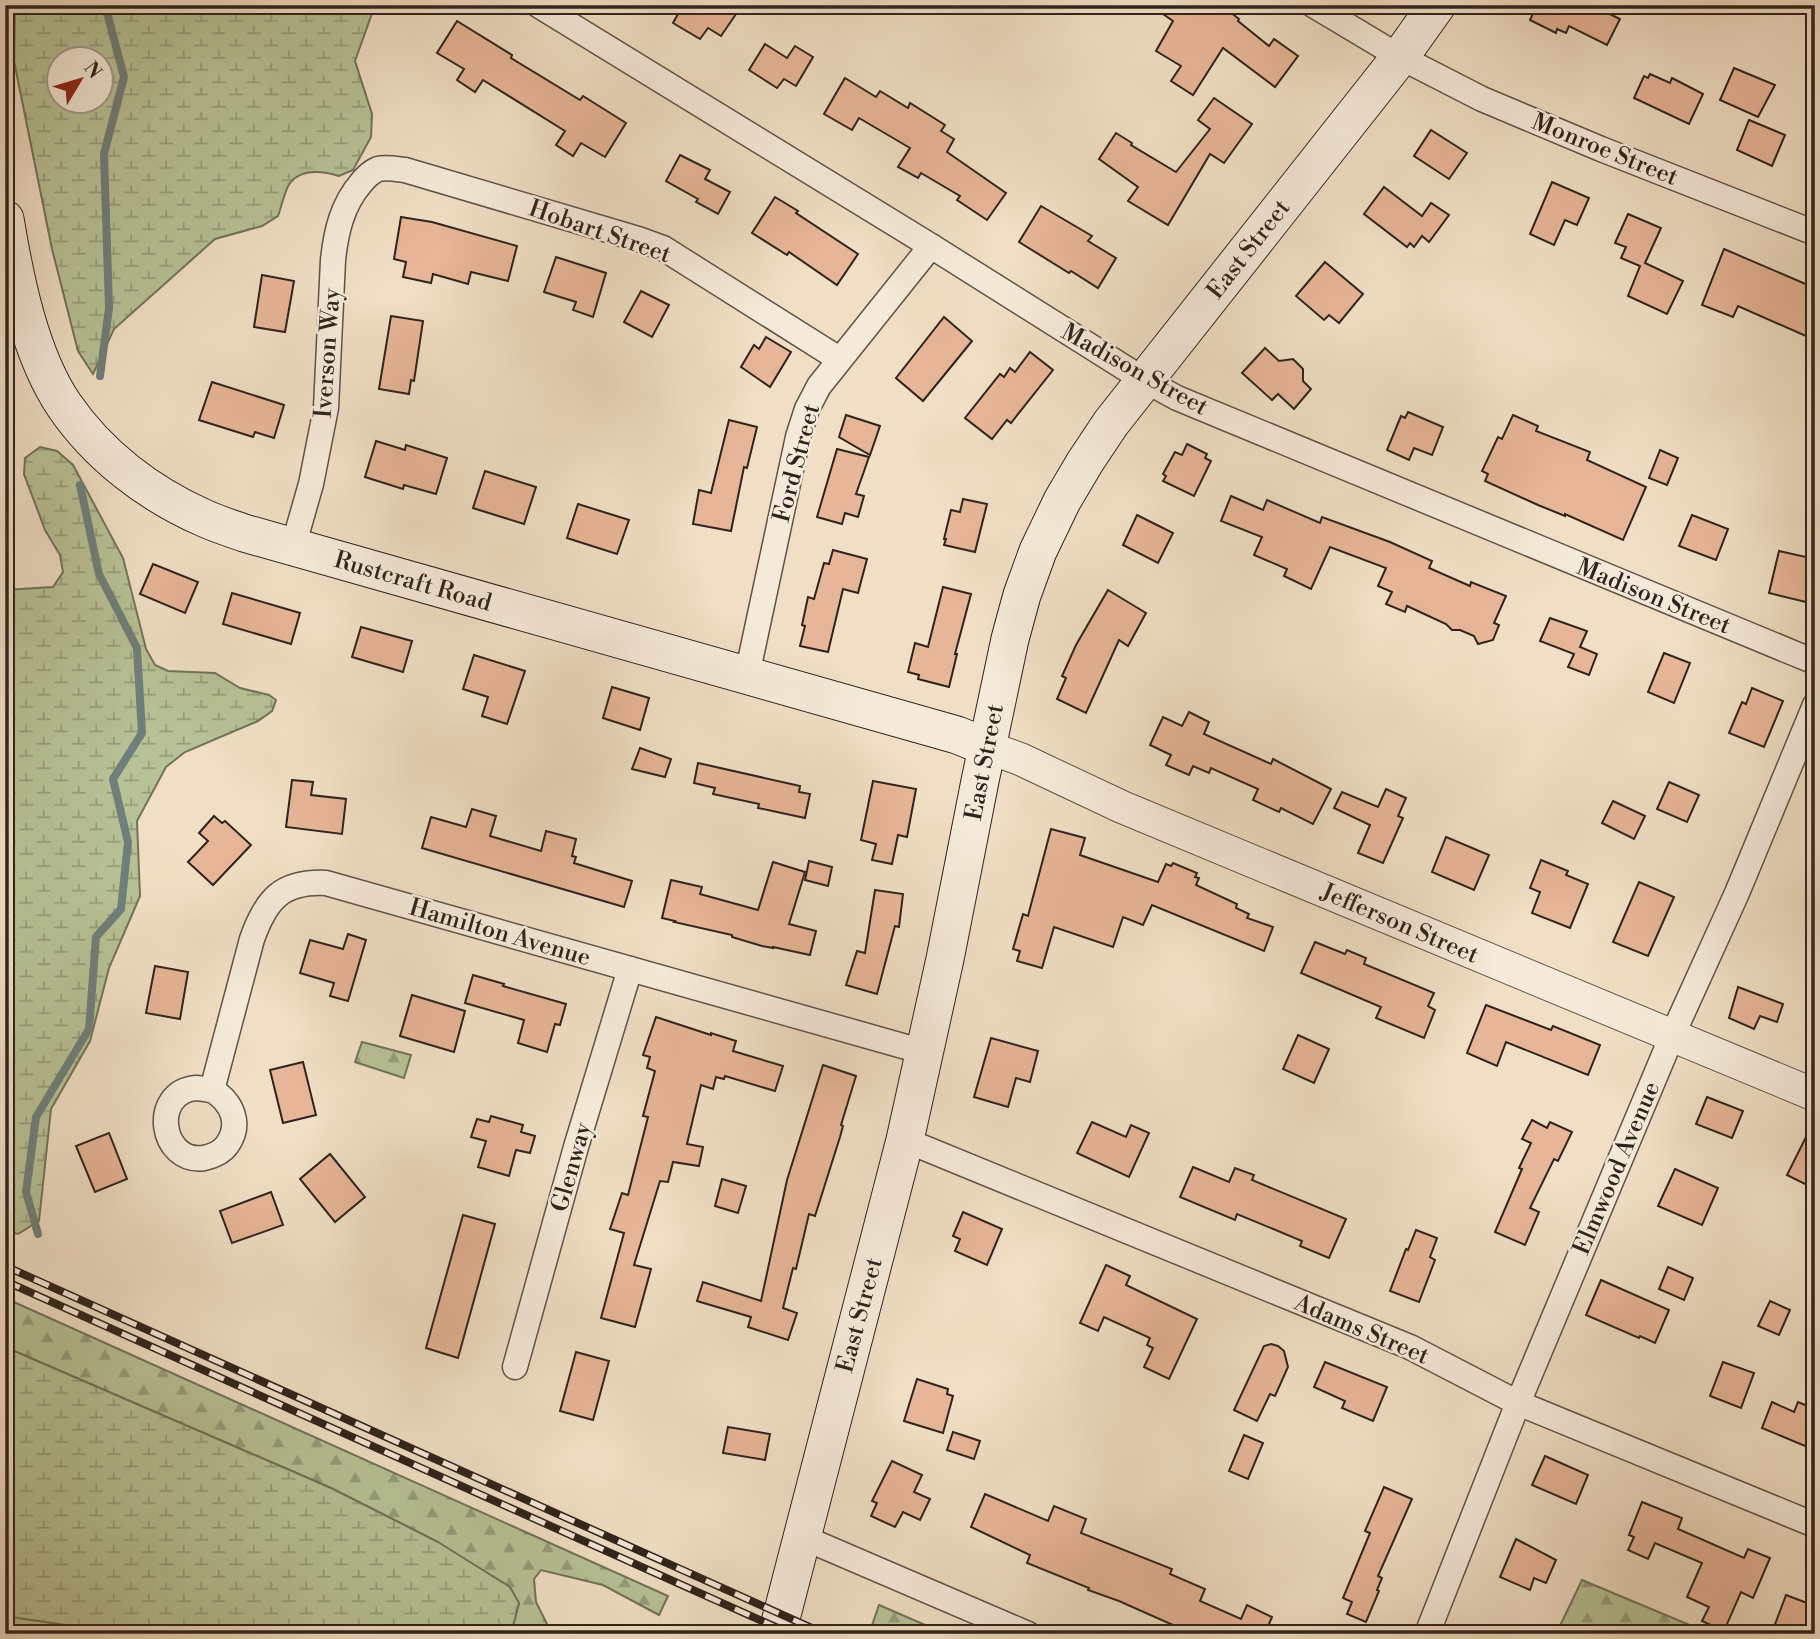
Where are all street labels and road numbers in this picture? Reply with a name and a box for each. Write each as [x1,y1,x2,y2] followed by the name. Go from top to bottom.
[1527,107,1682,193] street label: Monroe Street
[1201,193,1297,305] street label: East Street
[525,194,675,270] street label: Hobart Street
[308,287,348,419] street label: Iverson Way
[1056,317,1214,423] street label: Madison Street
[767,400,827,526] street label: Ford Street
[331,545,495,619] street label: Rustcraft Road
[1572,552,1735,642] street label: Madison Street
[959,701,1011,823] street label: East Street
[1315,877,1483,971] street label: Jefferson Street
[405,893,594,973] street label: Hamilton Avenue
[1567,1077,1667,1260] street label: Elmwood Avenue
[545,1119,599,1215] street label: Glenway
[830,1254,890,1376] street label: East Street
[1289,1288,1434,1372] street label: Adams Street

